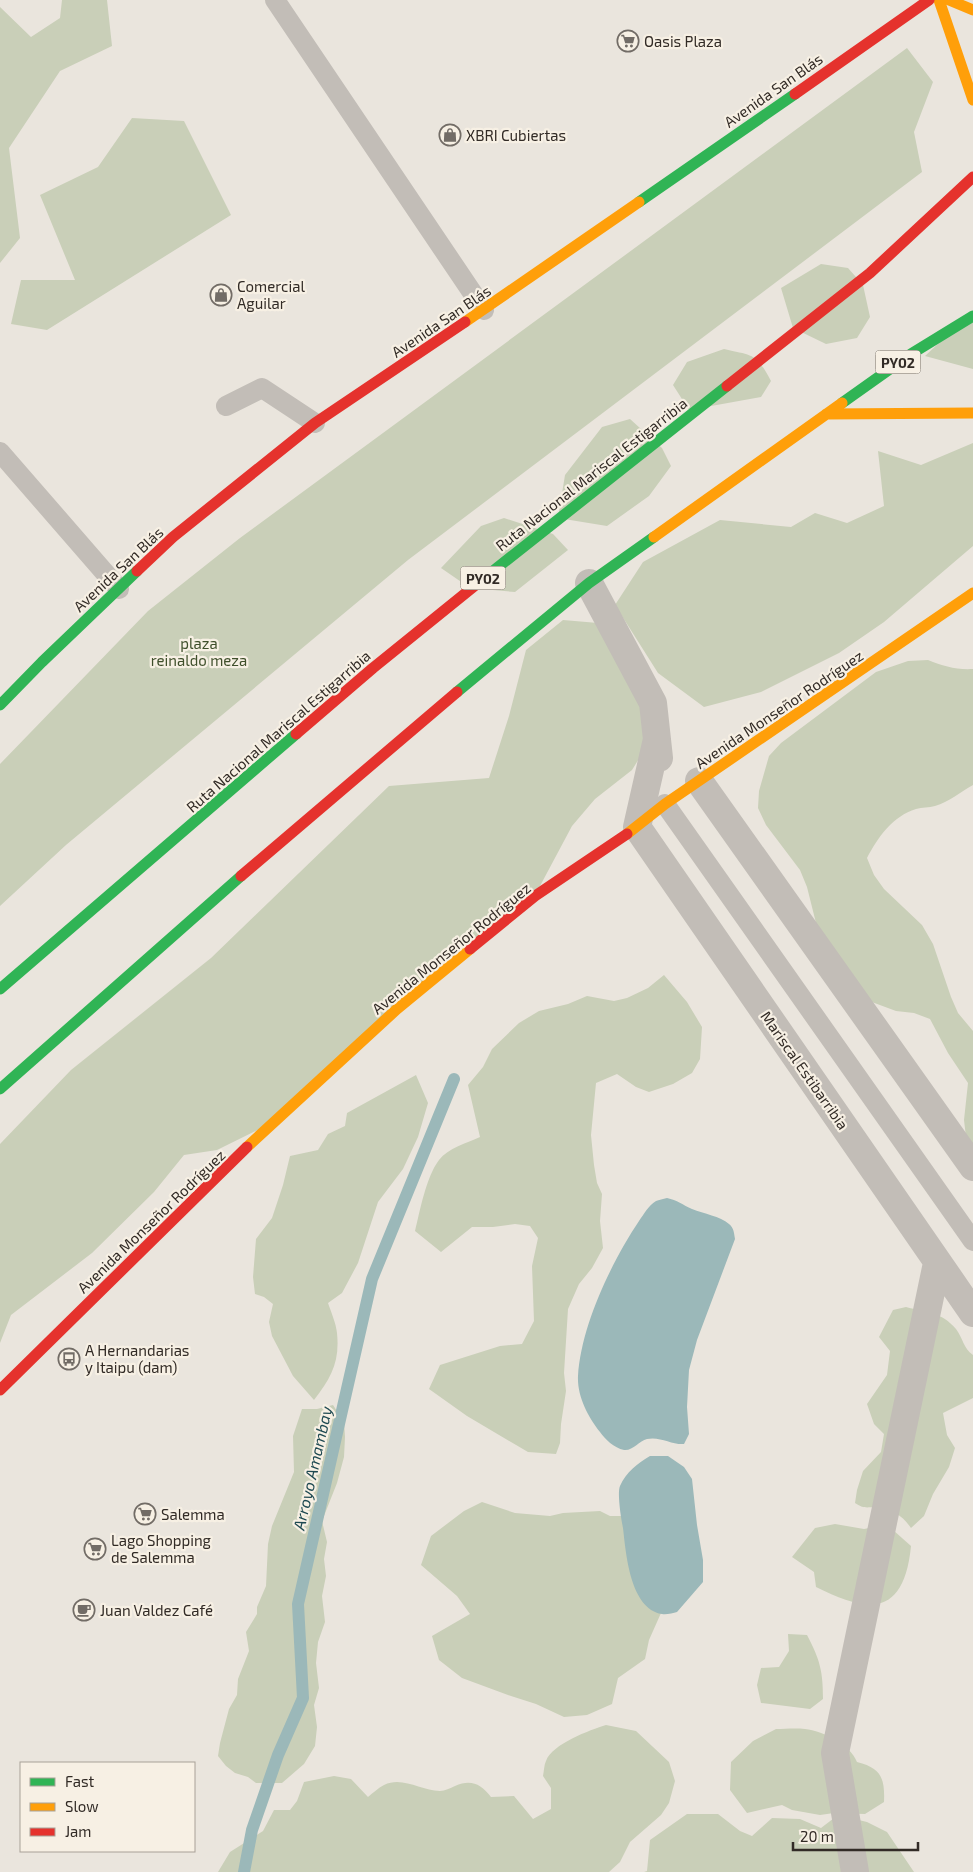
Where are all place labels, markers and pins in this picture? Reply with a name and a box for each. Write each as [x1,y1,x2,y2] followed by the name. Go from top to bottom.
[616,29,640,53] supermarket icon: Oasis Plaza
[644,32,722,50] place label: Oasis Plaza
[438,123,462,147] shop icon: XBRI Cubiertas
[466,126,566,144] place label: XBRI Cubiertas
[237,277,305,312] place label: Comercial Aguilar
[209,283,233,307] shop icon: Comercial Aguilar
[85,1341,190,1376] place label: A Hernandarias y Itaipu (dam)
[57,1347,81,1371] bus stop icon: A Hernandarias y Itaipu (dam)
[133,1502,157,1526] supermarket icon: Salemma
[161,1505,225,1523] place label: Salemma
[111,1531,212,1566] place label: Lago Shopping de Salemma
[83,1537,107,1561] supermarket icon: Lago Shopping de Salemma
[72,1598,96,1622] cafe icon: Juan Valdez Café
[100,1601,213,1619] place label: Juan Valdez Café

